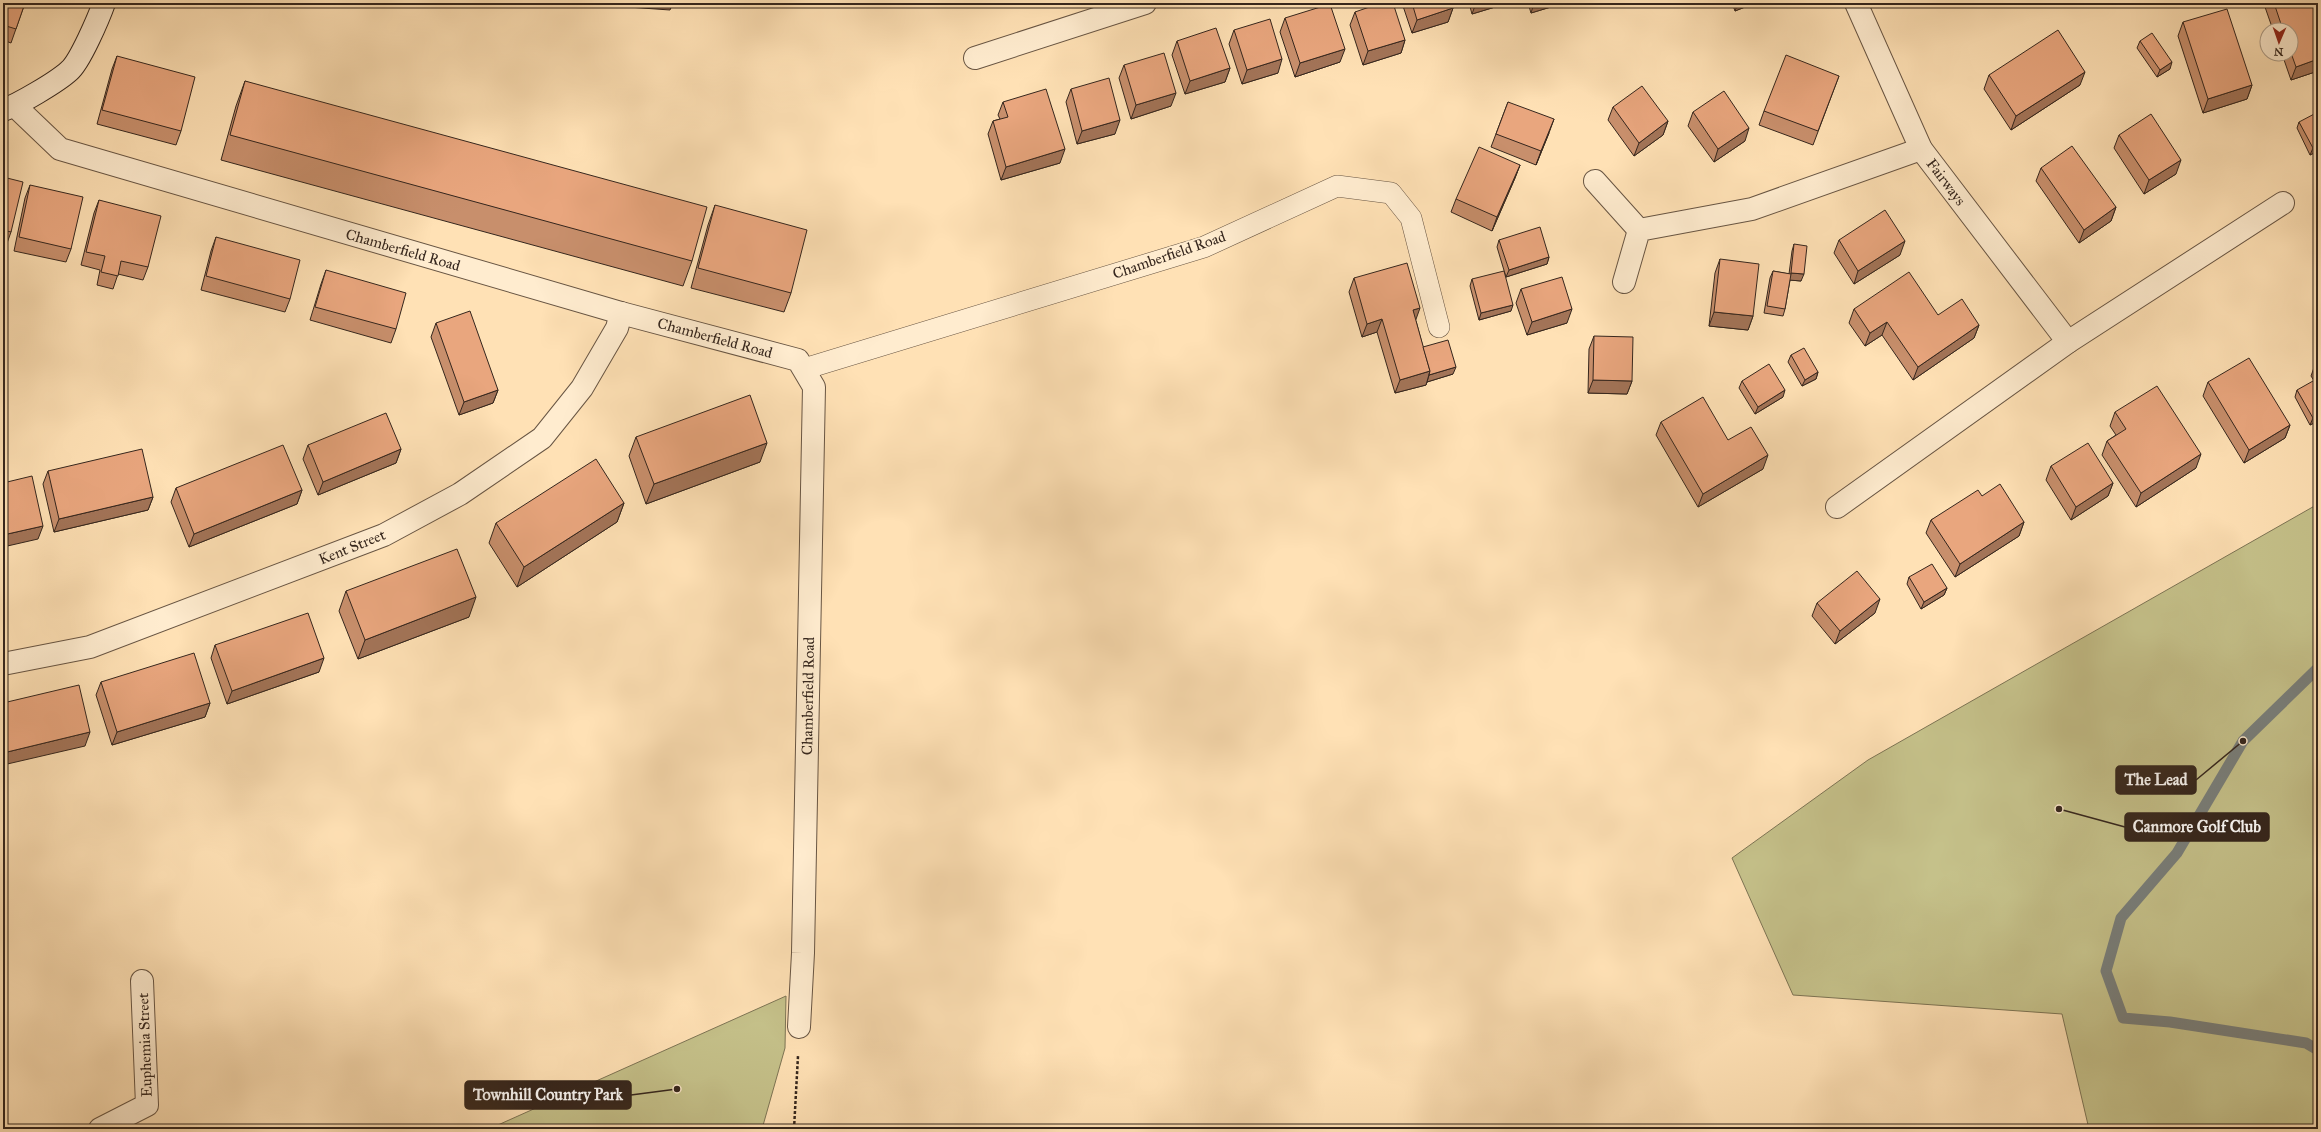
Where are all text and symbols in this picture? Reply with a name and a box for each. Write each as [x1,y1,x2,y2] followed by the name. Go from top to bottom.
[2259,22,2299,62] north arrow
[2273,45,2284,58] text: N
[1923,155,1969,209] street label: Fairways
[344,225,463,275] street label: Chamberfield Road
[1110,227,1228,283] street label: Chamberfield Road
[656,314,775,362] street label: Chamberfield Road
[316,525,389,569] street label: Kent Street
[798,636,818,755] street label: Chamberfield Road
[2116,766,2196,794] callout: The Lead
[2123,770,2189,789] text: The Lead
[2125,813,2269,841] callout: Canmore Golf Club
[2133,817,2261,836] text: Canmore Golf Club
[134,992,156,1097] street label: Euphemia Street
[465,1081,631,1109] callout: Townhill Country Park
[472,1085,624,1105] text: Townhill Country Park

